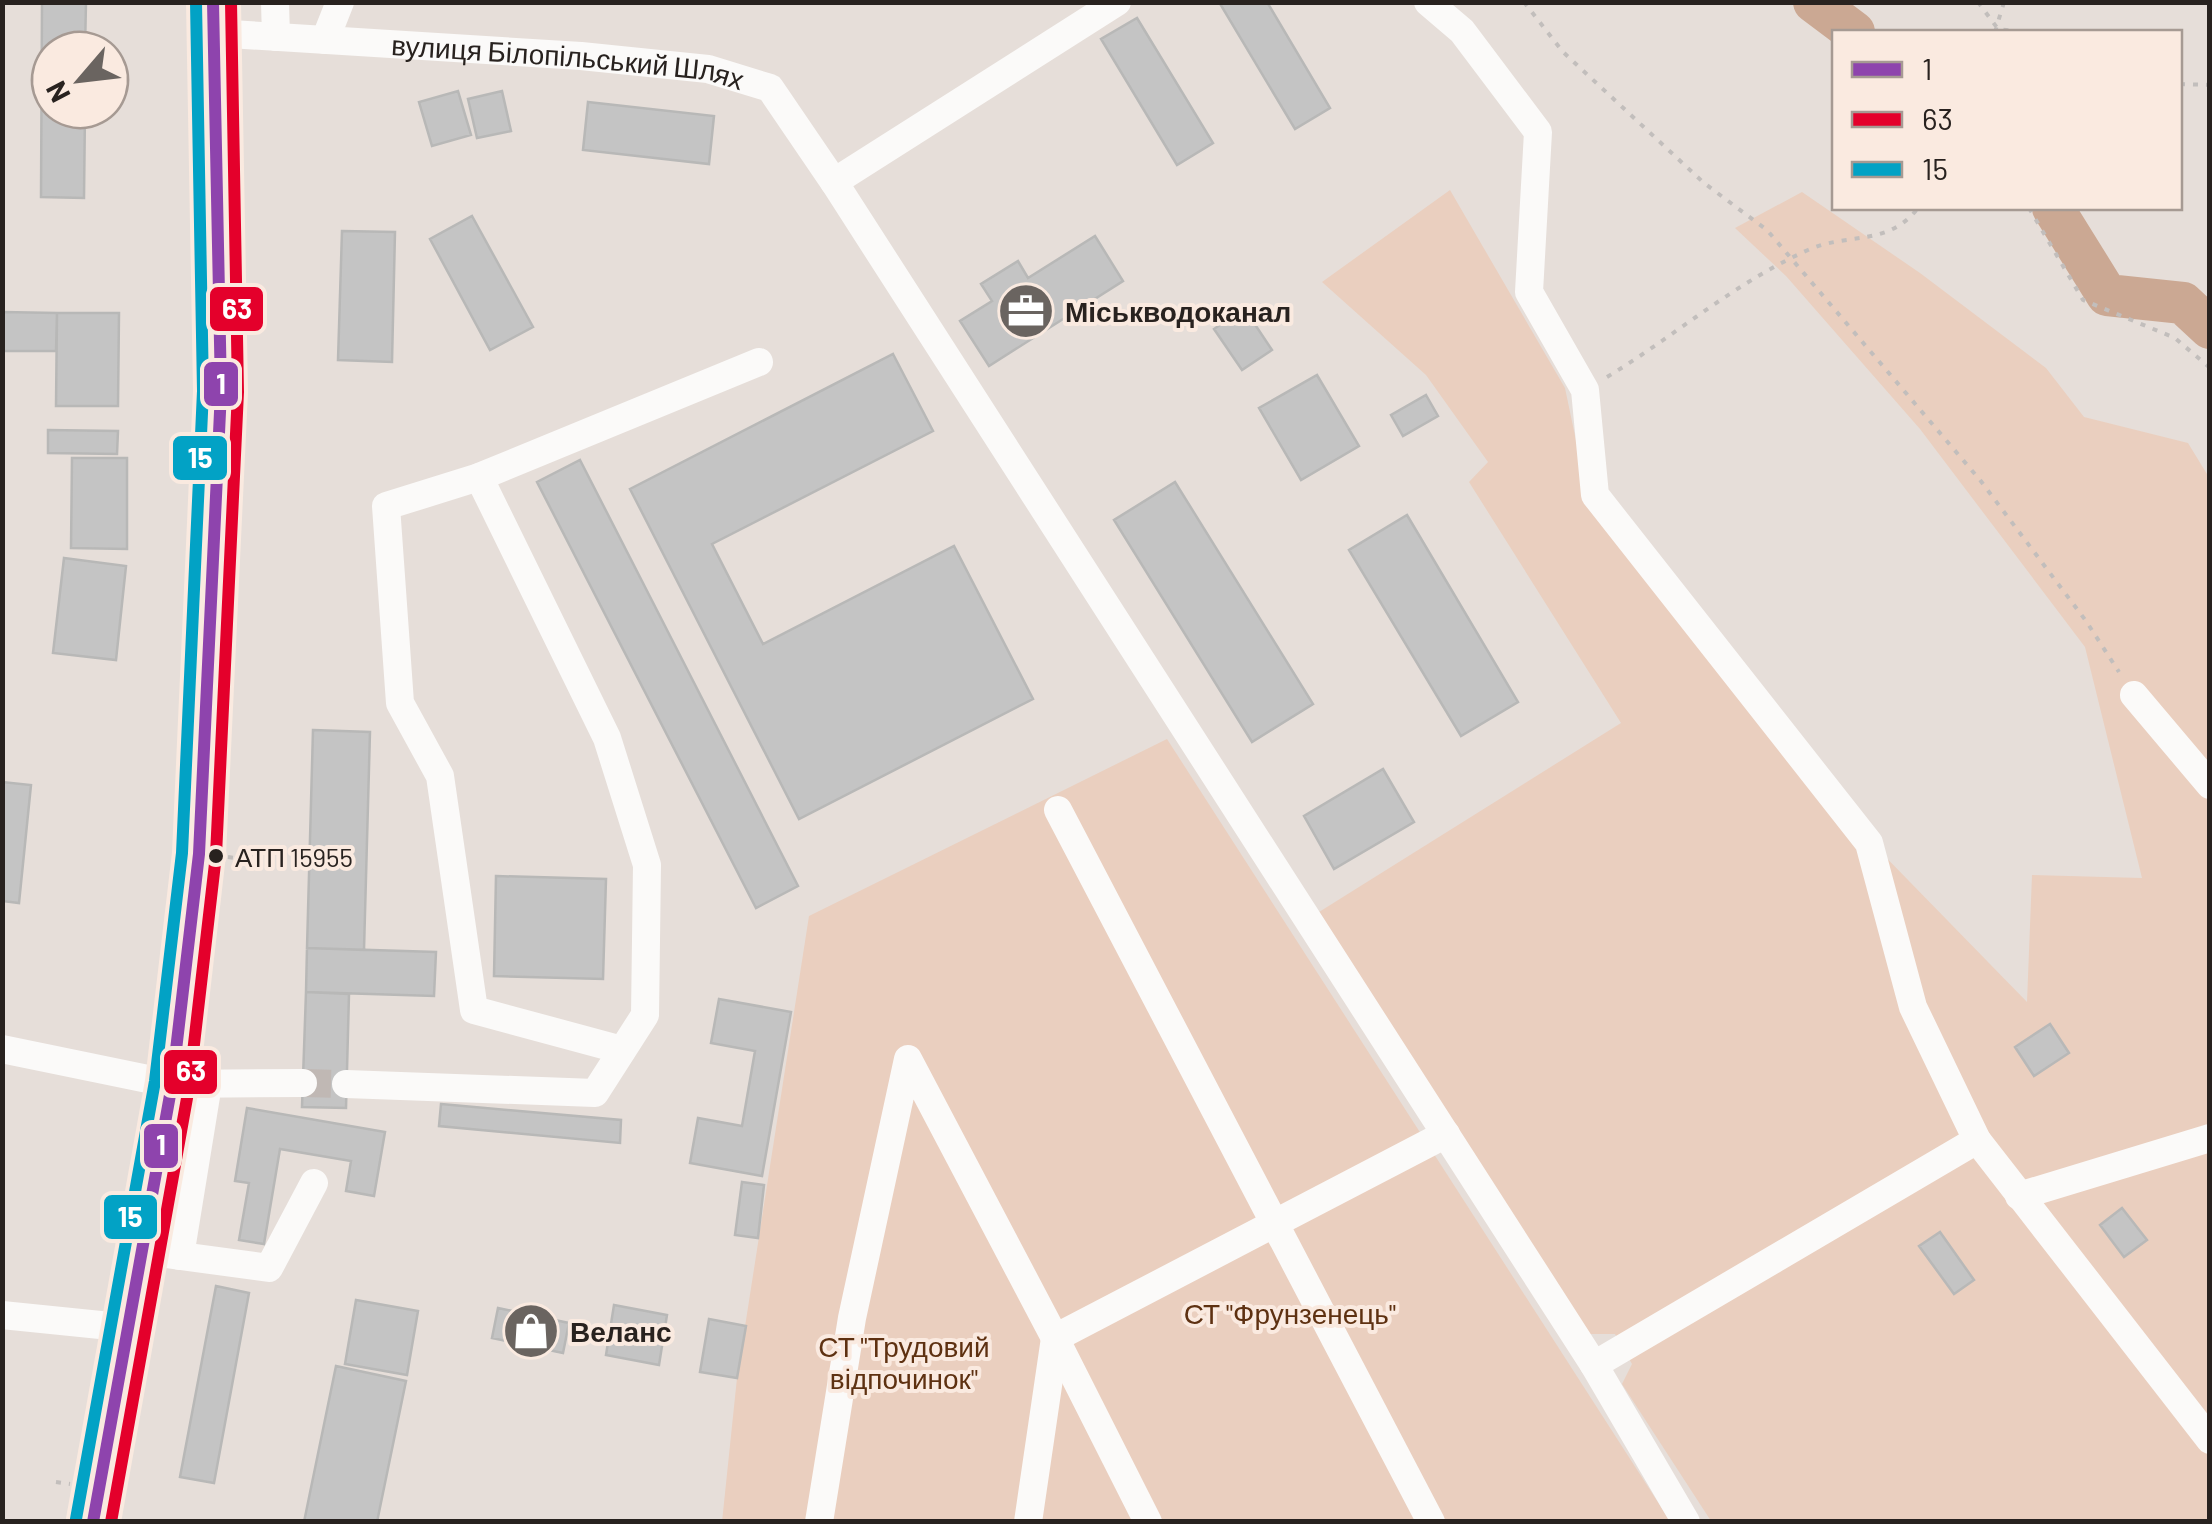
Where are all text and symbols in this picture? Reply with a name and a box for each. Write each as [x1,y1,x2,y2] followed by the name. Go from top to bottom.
[390,27,748,96] street label: вулиця Білопільський Шлях
[30,30,130,130] north arrow
[1832,30,2182,210] legend
[1922,50,1933,86] text: 1
[38,76,76,108] text: N
[1922,100,1953,136] text: 63
[1922,150,1948,186] text: 15
[996,281,1056,341] office icon: Міськводоканал
[208,285,265,333] line badge: 63
[222,291,252,325] text: 63
[1065,294,1291,328] place label: Міськводоканал
[202,360,240,408] line badge: 1
[216,366,226,400] text: 1
[171,434,229,482] line badge: 15
[187,440,213,474] text: 15
[235,841,353,872] place label: АТП 15955
[206,846,226,866] marker: АТП 15955
[162,1048,219,1096] line badge: 63
[176,1053,206,1087] text: 63
[142,1122,180,1170] line badge: 1
[156,1127,166,1161] text: 1
[102,1193,159,1241] line badge: 15
[117,1199,143,1233] text: 15
[1184,1296,1396,1330] park label: СТ "Фрунзенець"
[501,1301,561,1361] shop icon: Веланс
[570,1314,672,1348] place label: Веланс
[818,1329,990,1395] park label: СТ "Трудовий відпочинок"

